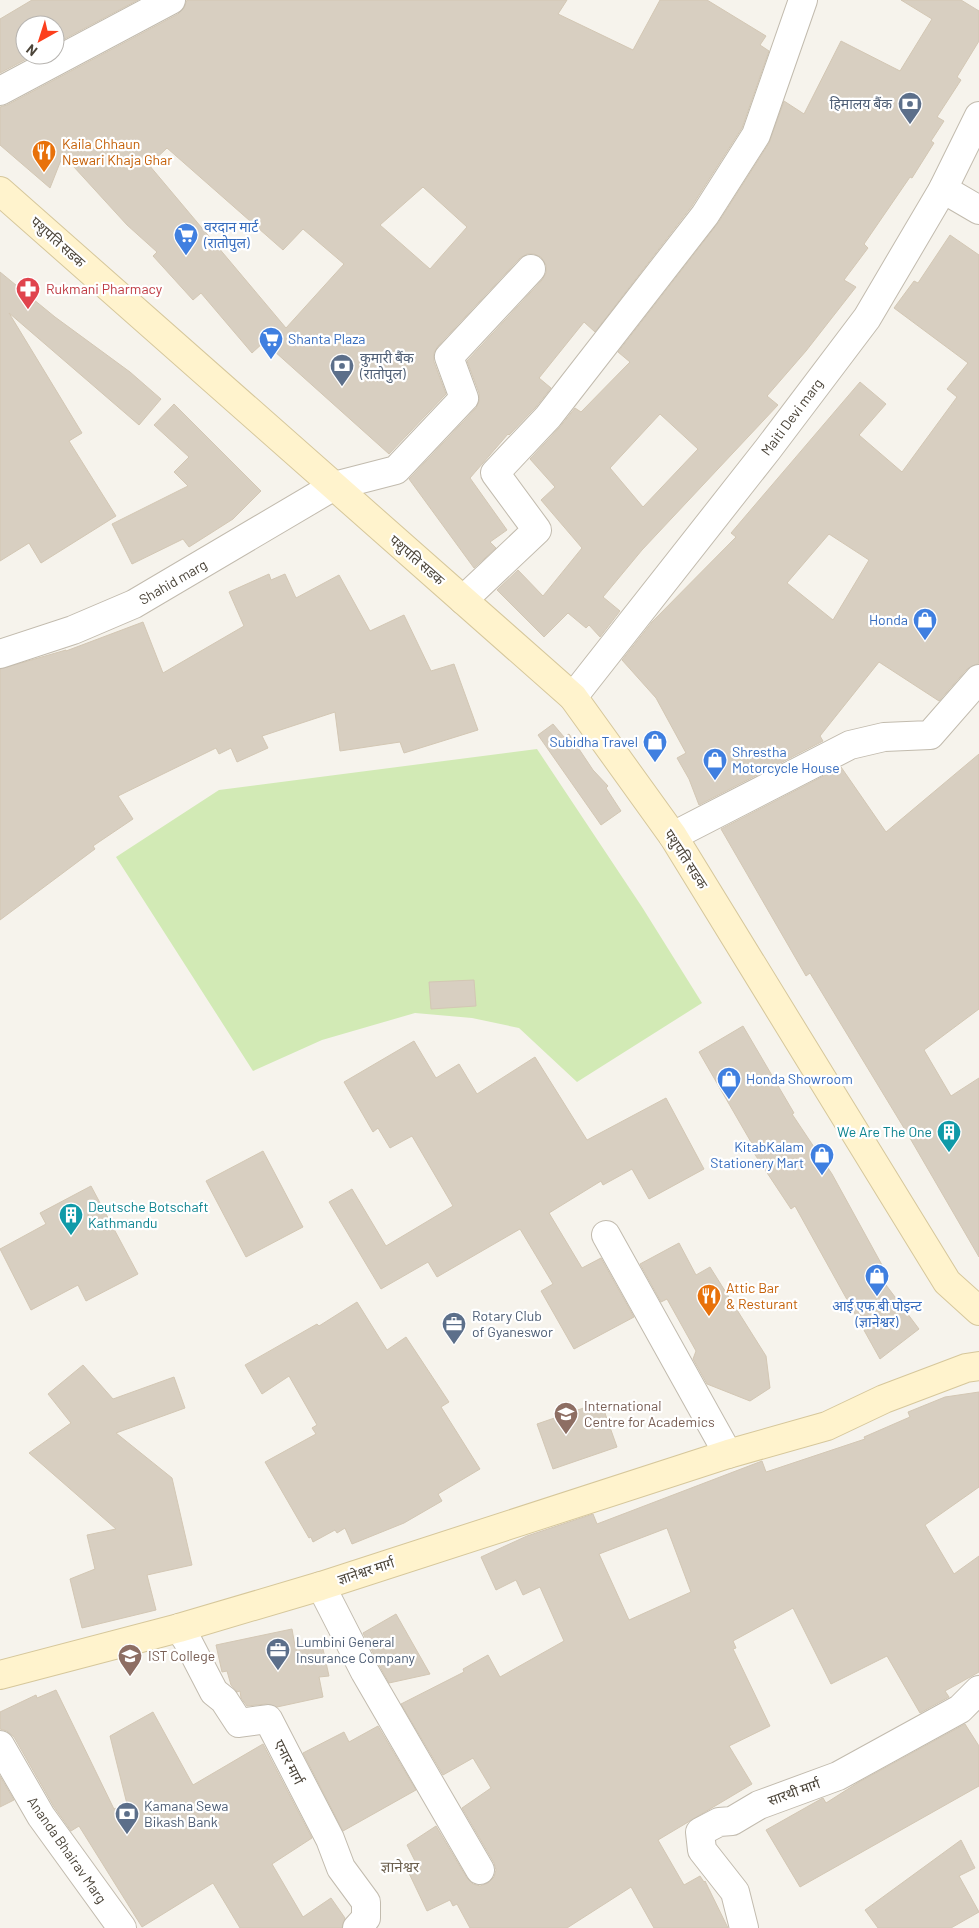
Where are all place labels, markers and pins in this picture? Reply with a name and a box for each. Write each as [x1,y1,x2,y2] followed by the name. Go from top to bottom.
[897,91,923,125] bank icon: हिमालय बैंक
[830,95,892,112] place label: हिमालय बैंक
[62,135,172,168] place label: Kaila Chhaun Newari Khaja Ghar
[31,139,57,173] restaurant icon: Kaila Chhaun Newari Khaja Ghar
[203,218,259,253] place label: वरदान मार्ट (रातोपुल)
[173,222,199,256] supermarket icon: वरदान मार्ट (रातोपुल)
[15,276,41,310] pharmacy icon: Rukmani Pharmacy
[46,280,163,297] place label: Rukmani Pharmacy
[258,326,284,360] supermarket icon: Shanta Plaza
[288,330,366,347] place label: Shanta Plaza
[359,349,414,384] place label: कुमारी बैंक (रातोपुल)
[329,353,355,387] bank icon: कुमारी बैंक (रातोपुल)
[912,607,938,641] shop icon: Honda
[869,611,908,628] place label: Honda
[642,729,668,763] shop icon: Subidha Travel
[550,733,638,750] place label: Subidha Travel
[732,743,840,776] place label: Shrestha Motorcycle House
[702,747,728,781] shop icon: Shrestha Motorcycle House
[716,1066,742,1100] shop icon: Honda Showroom
[746,1070,853,1087] place label: Honda Showroom
[936,1119,962,1153] building icon: We Are The One
[837,1123,932,1140] place label: We Are The One
[710,1138,804,1171] place label: KitabKalam Stationery Mart
[809,1142,835,1176] shop icon: KitabKalam Stationery Mart
[88,1198,209,1231] place label: Deutsche Botschaft Kathmandu
[58,1202,84,1236] building icon: Deutsche Botschaft Kathmandu
[864,1263,890,1297] shop icon: आई एफ बी पोइन्ट (ज्ञानेश्वर)
[726,1279,798,1312] place label: Attic Bar & Resturant
[696,1283,722,1317] restaurant icon: Attic Bar & Resturant
[832,1297,923,1330] place label: आई एफ बी पोइन्ट (ज्ञानेश्वर)
[472,1307,553,1340] place label: Rotary Club of Gyaneswor
[441,1311,467,1345] office icon: Rotary Club of Gyaneswor
[584,1397,715,1430] place label: International Centre for Academics
[553,1401,579,1435] school or university icon: International Centre for Academics
[296,1633,416,1666] place label: Lumbini General Insurance Company
[265,1637,291,1671] office icon: Lumbini General Insurance Company
[117,1643,143,1677] school or university icon: IST College
[148,1647,215,1664] place label: IST College
[144,1797,229,1830] place label: Kamana Sewa Bikash Bank
[114,1801,140,1835] bank icon: Kamana Sewa Bikash Bank

